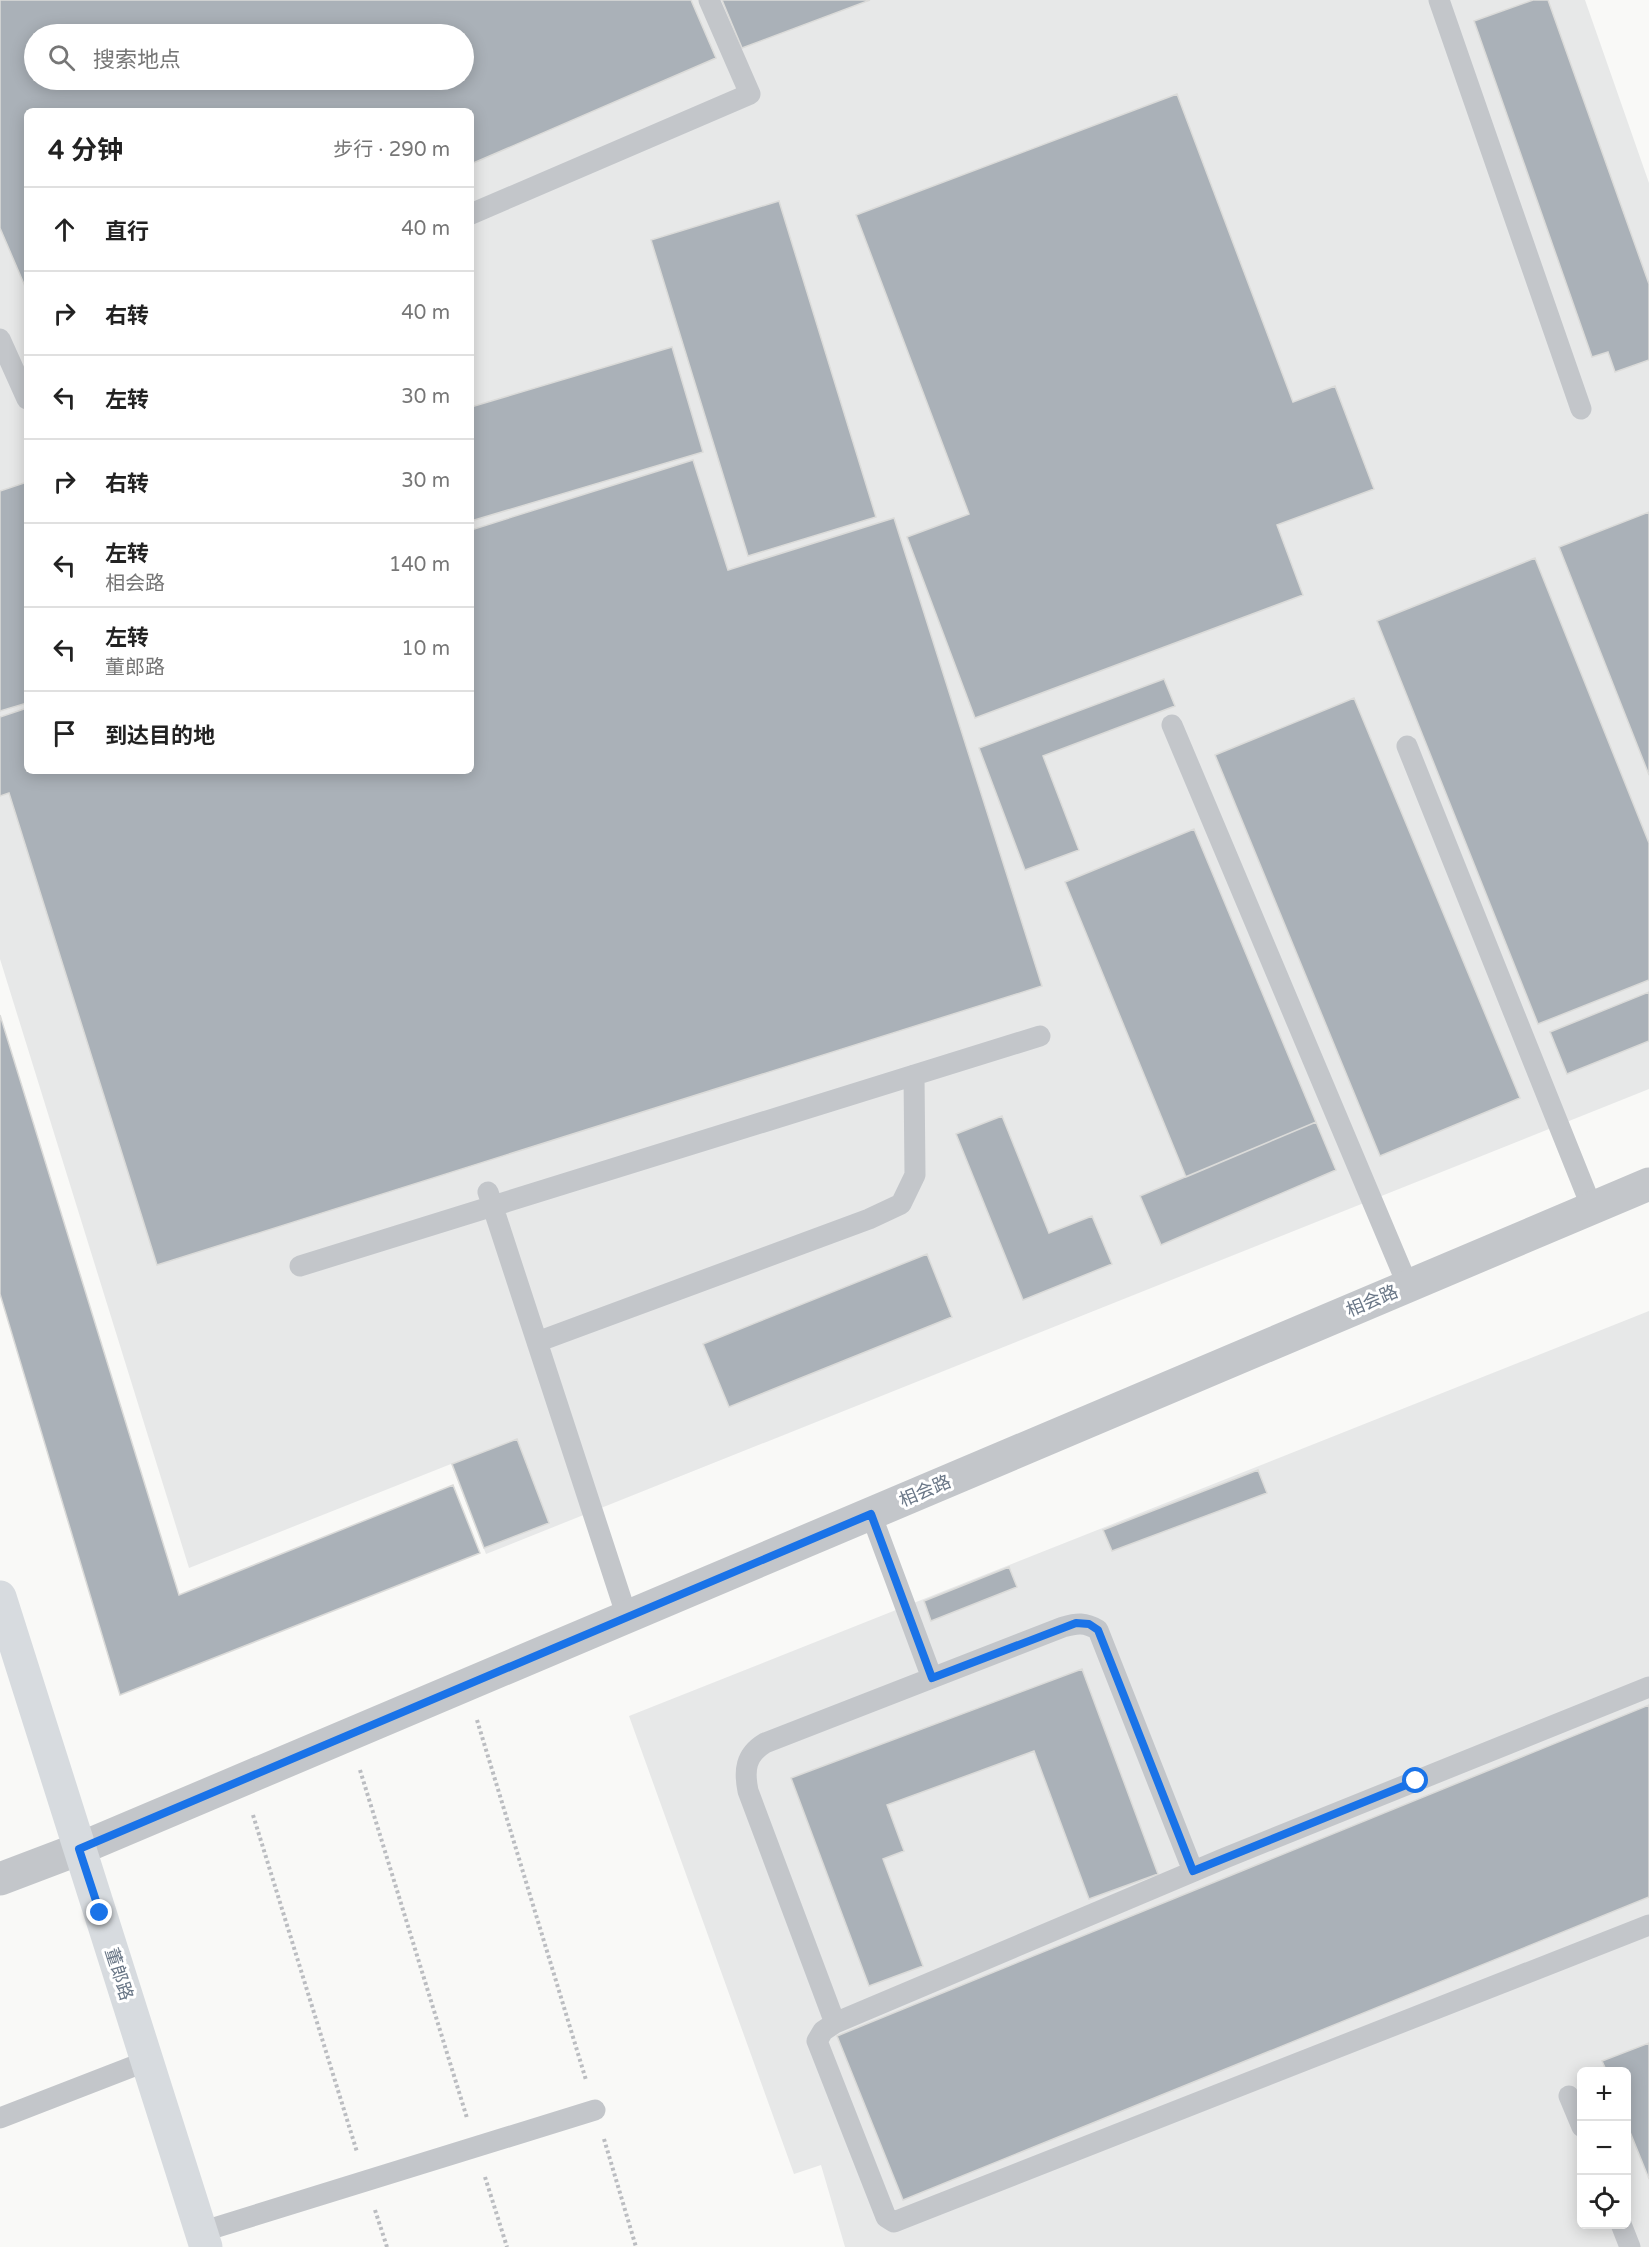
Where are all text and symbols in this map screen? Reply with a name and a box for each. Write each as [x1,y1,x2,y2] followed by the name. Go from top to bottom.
[24,24,474,90] search box
[45,41,78,74] icon: search
[93,47,181,73] text: 搜索地点
[48,135,123,166] text: 4 分钟
[333,138,450,162] text: 步行 · 290 m
[48,213,81,246] icon: ahead
[401,217,450,241] text: 40 m
[105,219,149,245] text: 直行
[48,297,81,330] icon: right
[401,301,450,325] text: 40 m
[105,303,149,329] text: 右转
[48,381,81,414] icon: left
[401,385,450,409] text: 30 m
[105,387,149,413] text: 左转
[48,465,81,498] icon: right
[401,469,450,493] text: 30 m
[105,471,149,497] text: 右转
[105,541,149,567] text: 左转
[48,549,81,582] icon: left
[389,553,450,577] text: 140 m
[105,572,165,596] text: 相会路
[105,625,149,651] text: 左转
[48,633,81,666] icon: left
[401,637,450,661] text: 10 m
[105,656,165,680] text: 董郎路
[48,717,81,750] icon: arrive
[105,723,215,749] text: 到达目的地
[1343,1280,1401,1322] street label: 相会路
[896,1470,954,1512] street label: 相会路
[1402,1767,1428,1793] route start
[86,1899,112,1925] route end
[100,1945,138,2003] street label: 董郎路
[1577,2067,1631,2229] map controls
[1577,2067,1631,2121] button: +
[1577,2121,1631,2175] button: −
[1577,2175,1631,2229] button: locate

